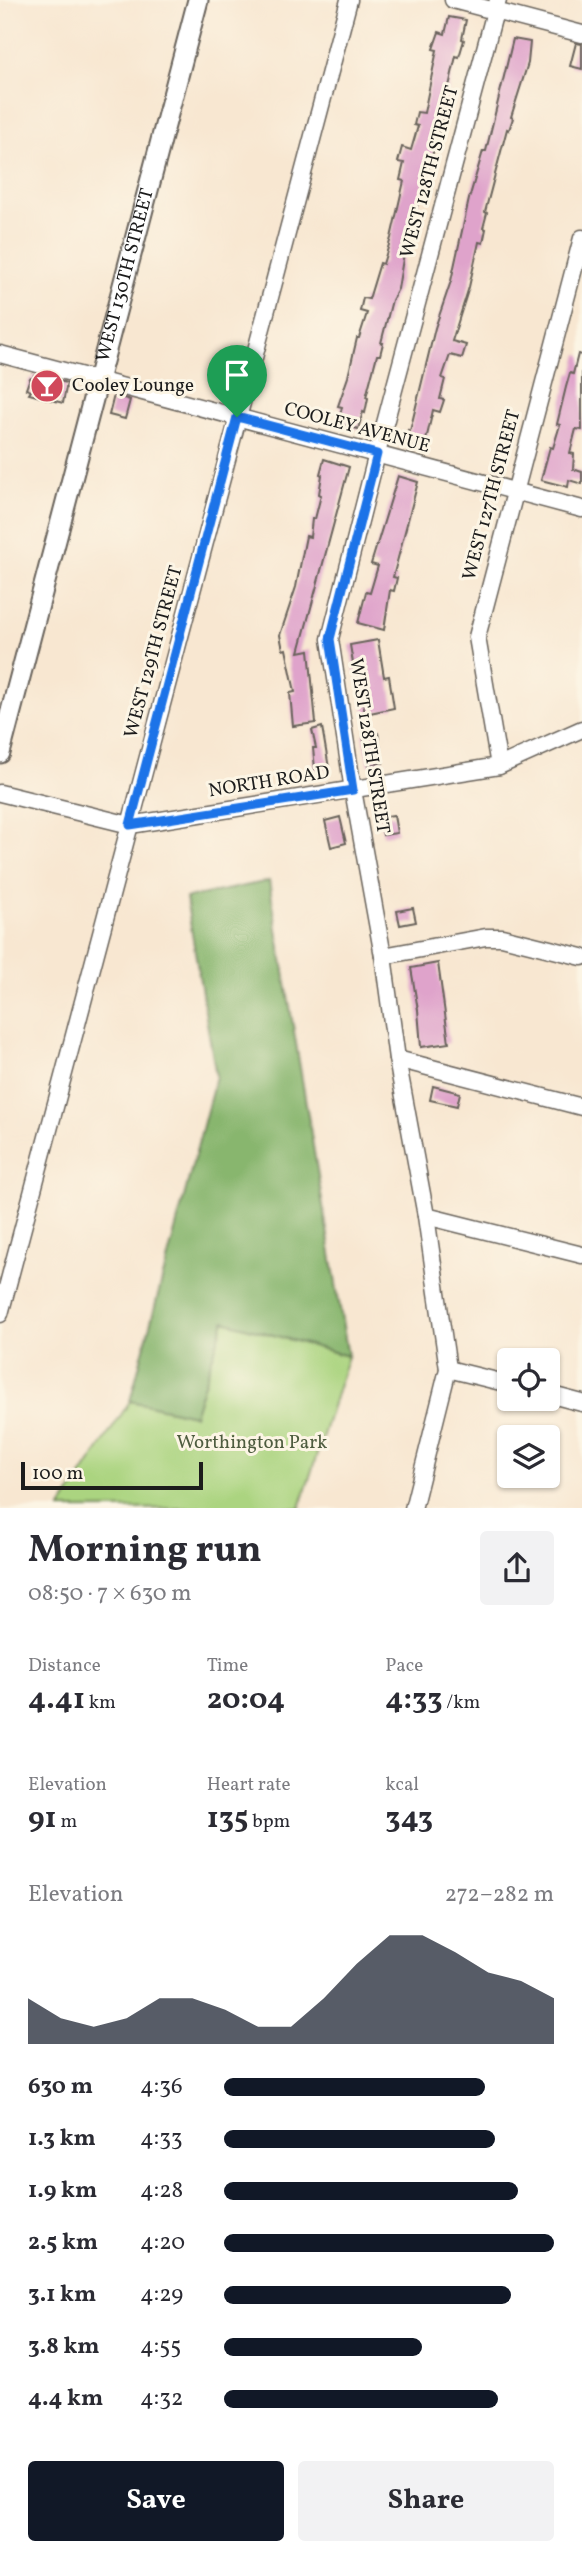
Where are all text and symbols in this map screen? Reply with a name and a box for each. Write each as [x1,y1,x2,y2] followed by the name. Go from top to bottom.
[394,83,466,261] street label: WEST 128TH STREET
[90,186,161,365] street label: WEST 130TH STREET
[207,345,267,417] pin
[218,356,256,394] icon: arrive
[28,367,66,405] bar icon: Cooley Lounge
[72,373,194,399] place label: Cooley Lounge
[281,396,433,460] street label: COOLEY AVENUE
[457,407,527,583] street label: WEST 127TH STREET
[118,563,190,741] street label: WEST 129TH STREET
[342,656,396,836] street label: WEST 128TH STREET
[207,760,331,804] street label: NORTH ROAD
[497,1348,560,1488] map controls
[497,1348,560,1411] button: locate
[497,1425,560,1488] button: layers
[177,1430,327,1456] park label: Worthington Park
[21,1460,203,1491] scale bar
[32,1461,83,1487] text: 100 m
[28,1525,262,1578] text: Morning run
[480,1531,554,1605] button: share
[28,1578,192,1610] text: 08:50 · 7 × 630 m
[28,1653,101,1679] text: Distance
[207,1653,248,1679] text: Time
[385,1653,423,1679] text: Pace
[28,1679,85,1721] text: 4.41
[207,1679,285,1721] text: 20:04
[385,1679,443,1721] text: 4:33
[85,1690,116,1716] text: km
[443,1690,480,1716] text: /km
[28,1772,107,1798] text: Elevation
[207,1772,291,1798] text: Heart rate
[385,1772,419,1798] text: kcal
[28,1798,57,1840] text: 91
[207,1798,248,1840] text: 135
[385,1798,433,1840] text: 343
[57,1809,77,1835] text: m
[248,1809,290,1835] text: bpm
[28,1879,124,1911] text: Elevation
[445,1879,554,1911] text: 272–282 m
[28,2071,93,2103] text: 630 m
[140,2071,183,2103] text: 4:36
[28,2123,96,2155] text: 1.3 km
[140,2123,183,2155] text: 4:33
[28,2175,97,2207] text: 1.9 km
[140,2175,183,2207] text: 4:28
[28,2227,98,2259] text: 2.5 km
[140,2227,185,2259] text: 4:20
[28,2279,96,2311] text: 3.1 km
[140,2279,183,2311] text: 4:29
[28,2331,100,2363] text: 3.8 km
[140,2331,181,2363] text: 4:55
[28,2383,103,2415] text: 4.4 km
[140,2383,183,2415] text: 4:32
[28,2461,284,2541] button: Save
[298,2461,554,2541] button: Share

